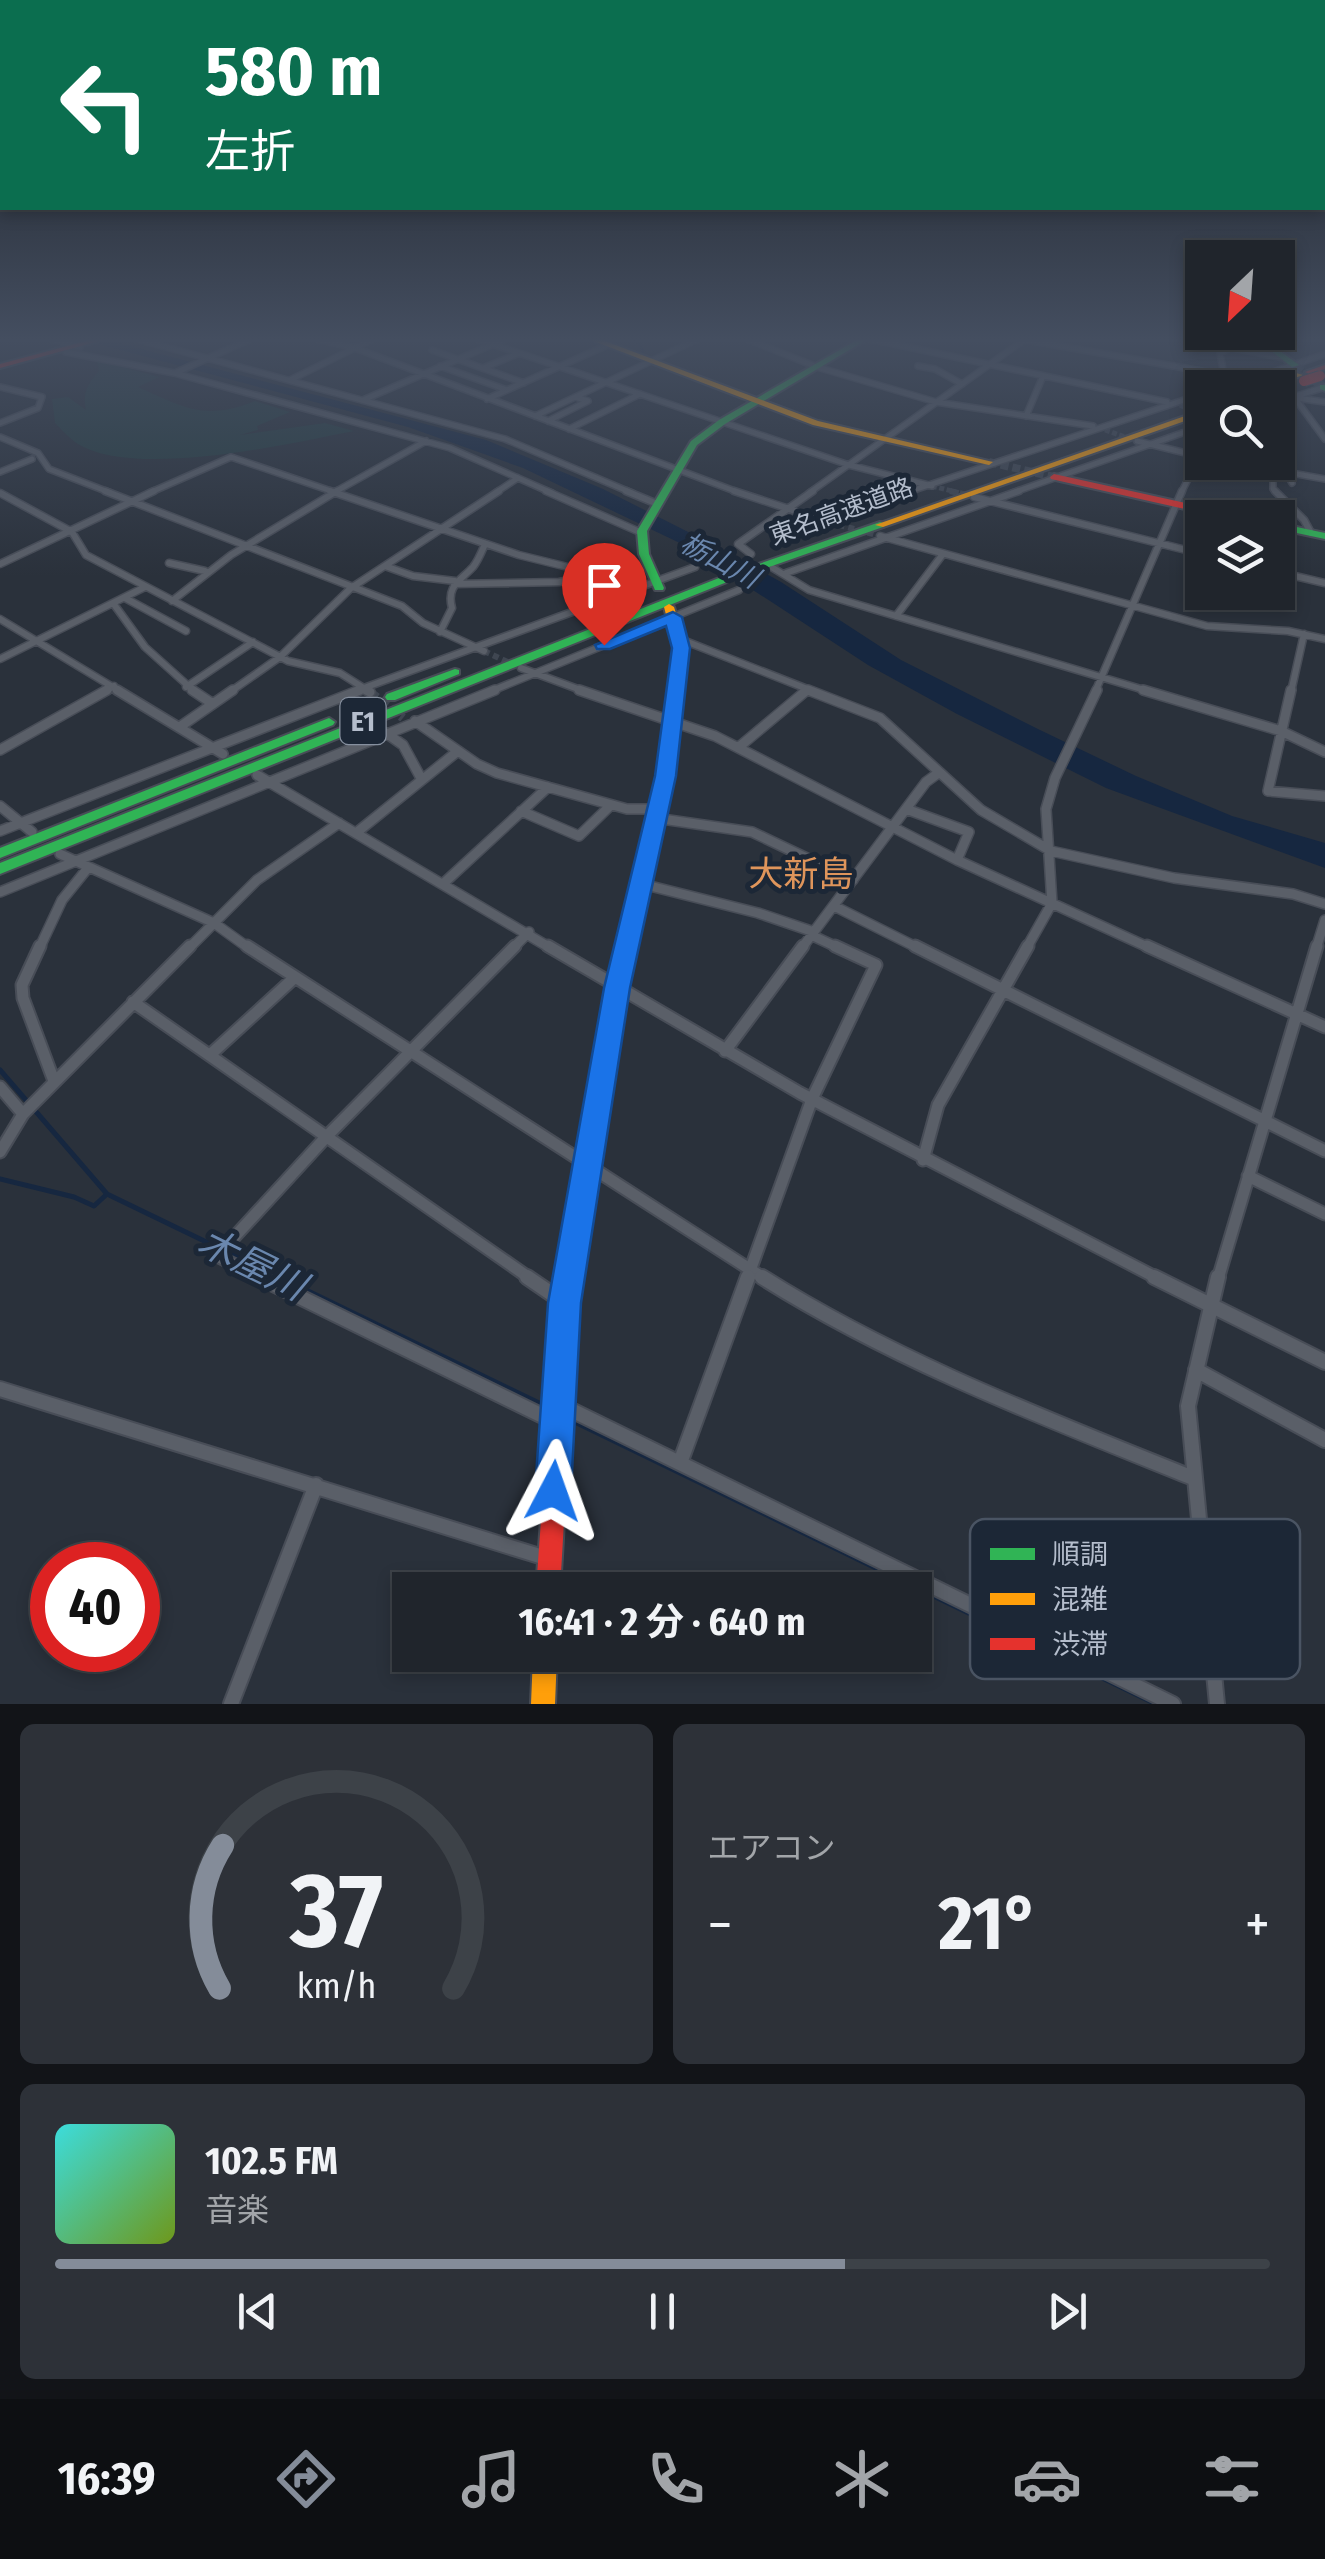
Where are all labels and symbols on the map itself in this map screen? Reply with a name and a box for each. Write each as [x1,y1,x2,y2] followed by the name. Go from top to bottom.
[1185,240,1295,350] north arrow
[766,472,917,552] street label: 東名高速道路
[675,526,767,596] water label: 栃山川
[562,543,647,646] pin
[340,698,386,744] road number: E1
[748,853,854,895] district label: 大新島
[191,1218,317,1311] water label: 木屋川
[501,1439,605,1543] position arrow
[970,1519,1300,1679] legend
[1052,1538,1108,1571] text: 順調
[30,1542,160,1672] speed limit sign: 40
[1052,1583,1108,1616] text: 混雑
[1052,1628,1108,1661] text: 渋滞

